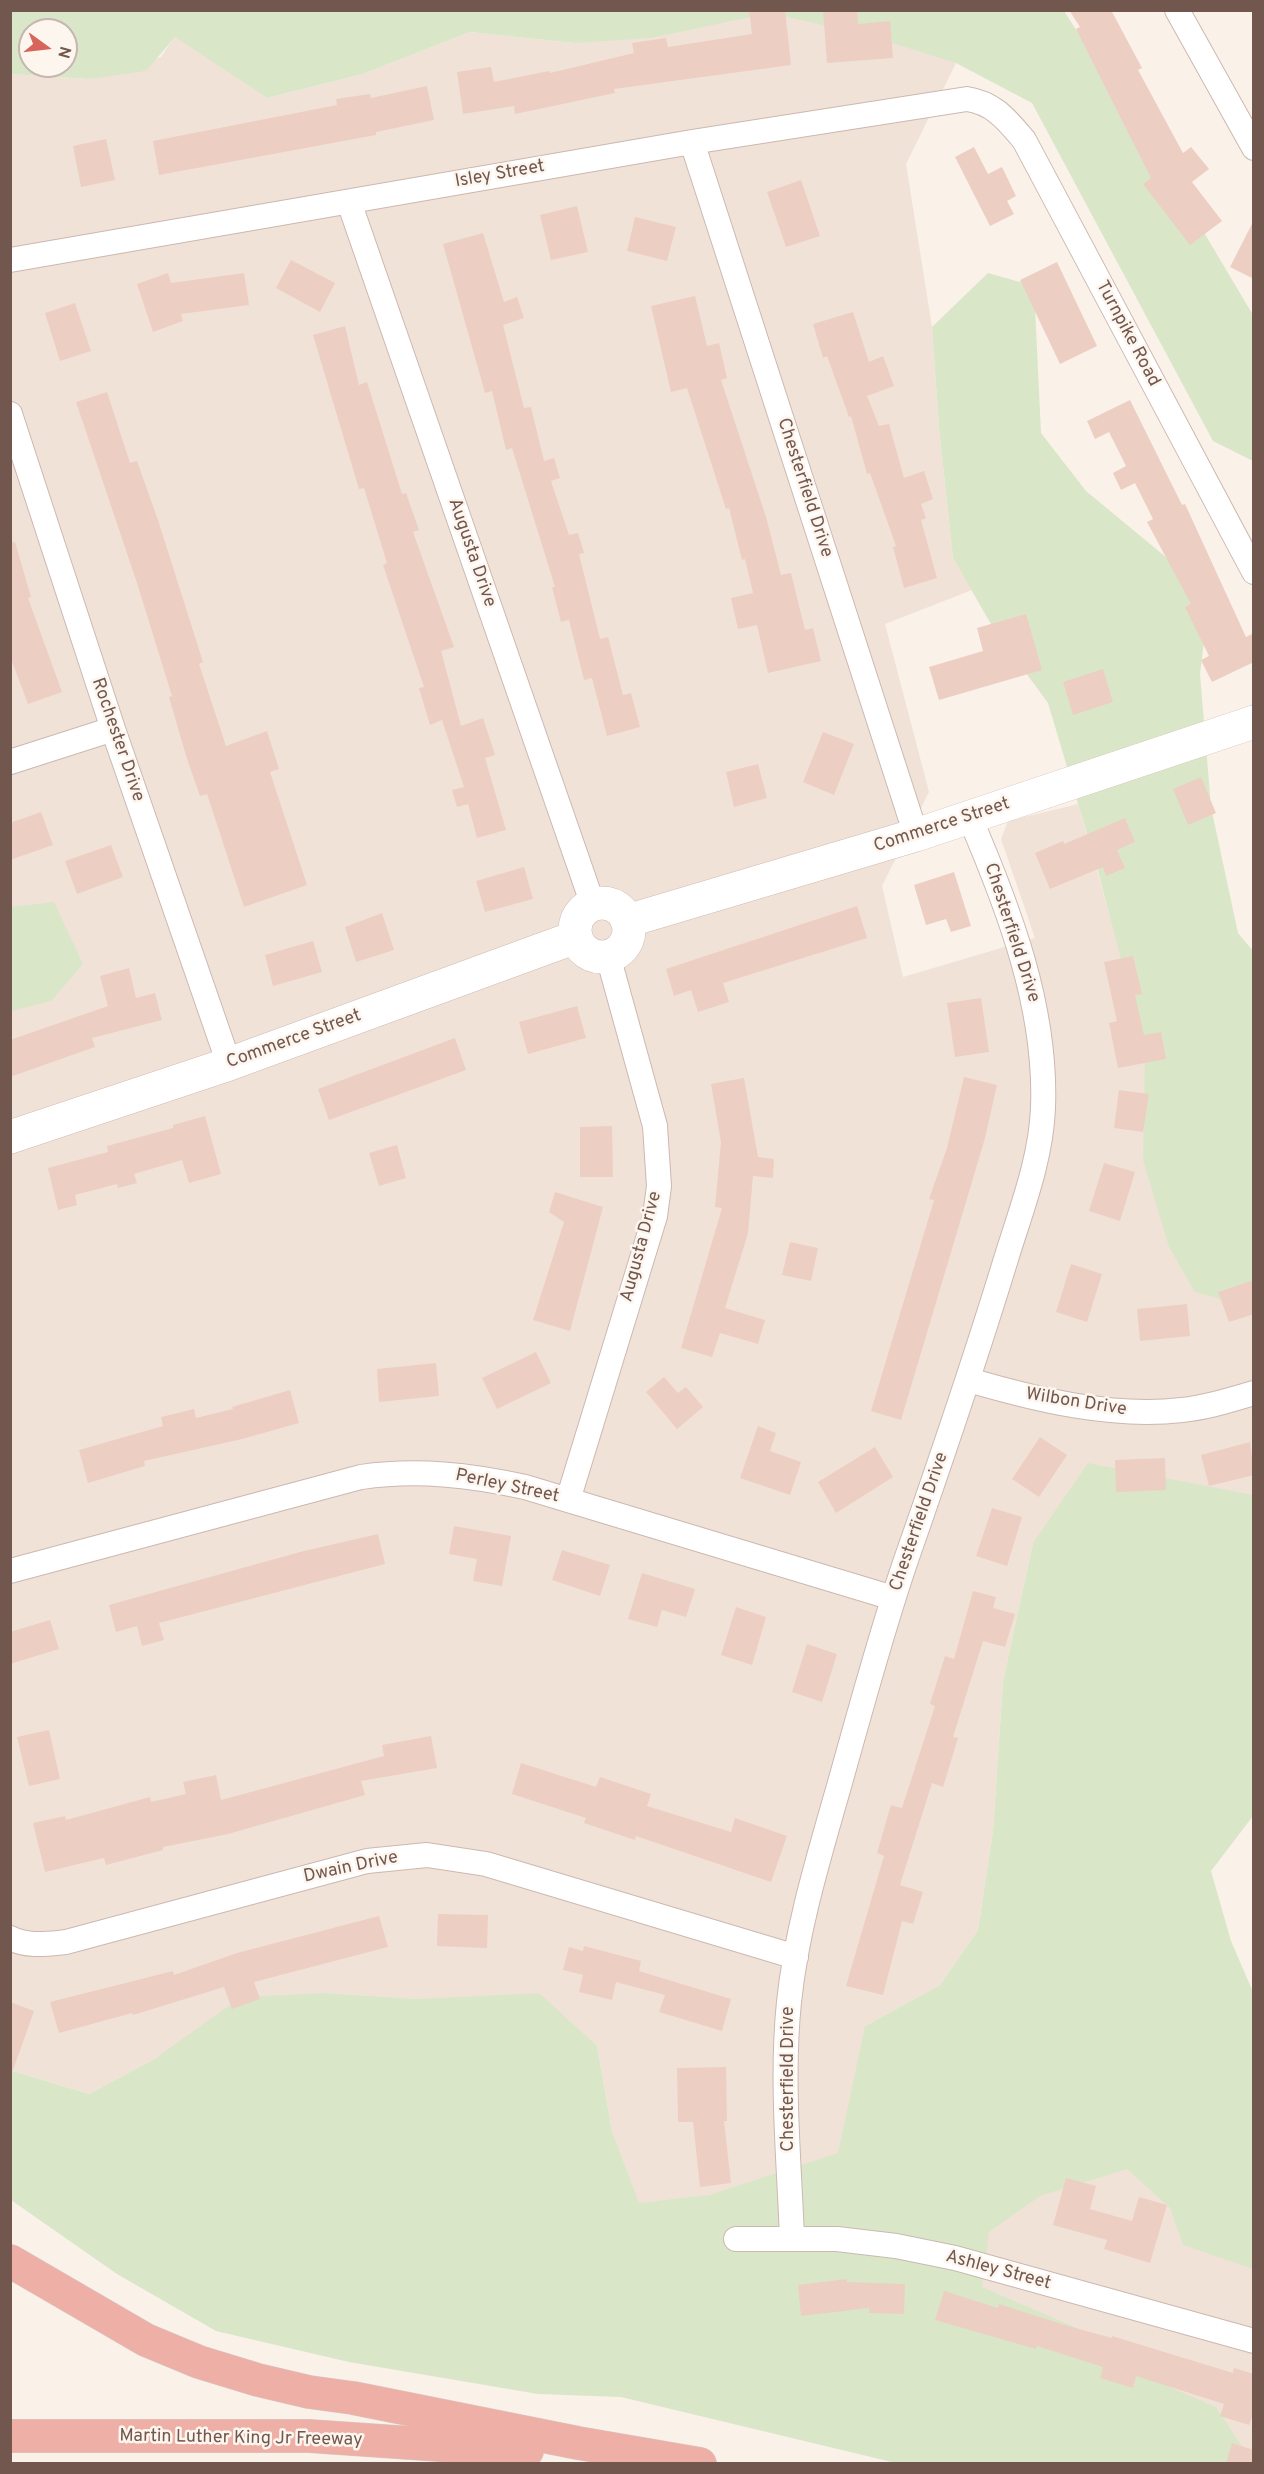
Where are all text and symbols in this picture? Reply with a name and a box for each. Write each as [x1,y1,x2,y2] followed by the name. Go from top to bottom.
[18,18,78,78] north arrow
[52,44,75,60] text: N
[454,157,546,193] street label: Isley Street
[1090,277,1164,391] street label: Turnpike Road
[771,416,837,560] street label: Chesterfield Drive
[442,496,500,610] street label: Augusta Drive
[86,675,148,805] street label: Rochester Drive
[871,794,1013,858] street label: Commerce Street
[978,861,1044,1005] street label: Chesterfield Drive
[224,1006,364,1074] street label: Commerce Street
[617,1189,667,1305] street label: Augusta Drive
[1024,1384,1128,1422] street label: Wilbon Drive
[886,1450,954,1594] street label: Chesterfield Drive
[453,1465,561,1509] street label: Perley Street
[302,1847,400,1889] street label: Dwain Drive
[778,2006,800,2152] street label: Chesterfield Drive
[943,2247,1053,2295] street label: Ashley Street
[119,2426,363,2452] street label: Martin Luther King Jr Freeway

